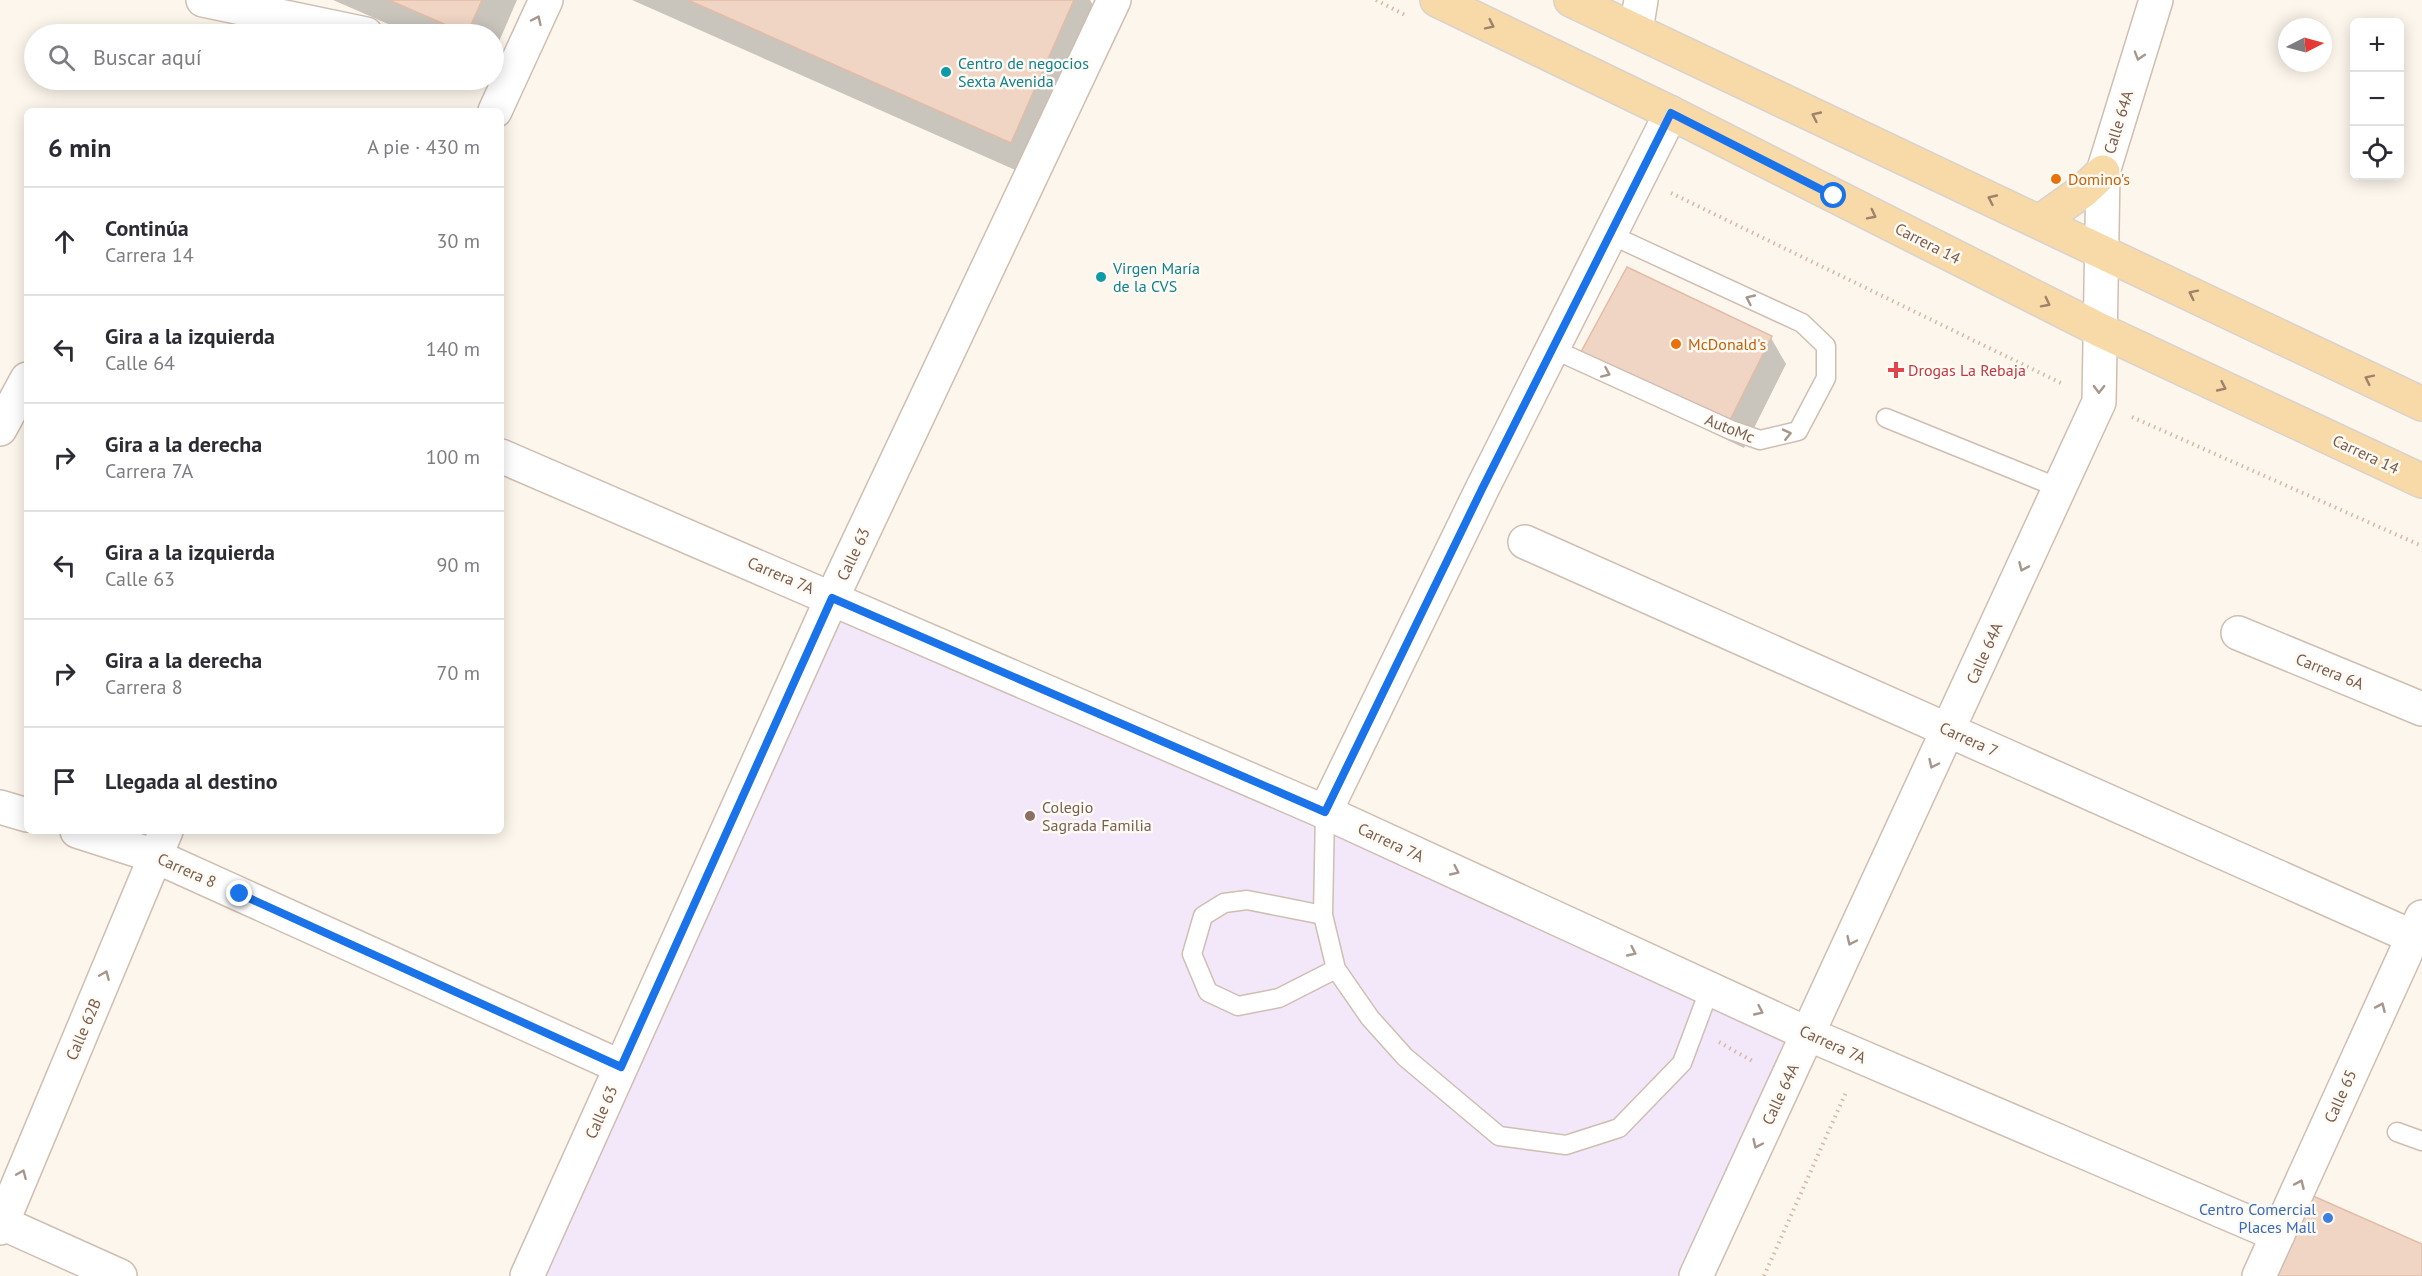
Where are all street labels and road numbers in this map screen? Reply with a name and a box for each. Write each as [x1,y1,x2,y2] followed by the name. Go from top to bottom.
[2099,87,2137,156] street label: Calle 64A
[1892,218,1964,268] street label: Carrera 14
[1702,409,1758,447] street label: AutoMc
[2330,430,2403,478] street label: Carrera 14
[832,524,874,584] street label: Calle 63
[745,552,818,598] street label: Carrera 7A
[1962,619,2007,687] street label: Calle 64A
[2293,648,2367,694] street label: Carrera 6A
[1937,717,2001,761] street label: Carrera 7
[1355,818,1428,866] street label: Carrera 7A
[155,848,219,892] street label: Carrera 8
[61,995,105,1063] street label: Calle 62B
[1797,1021,1870,1068] street label: Carrera 7A
[1757,1060,1803,1128] street label: Calle 64A
[2319,1066,2361,1126] street label: Calle 65
[580,1082,622,1142] street label: Calle 63

